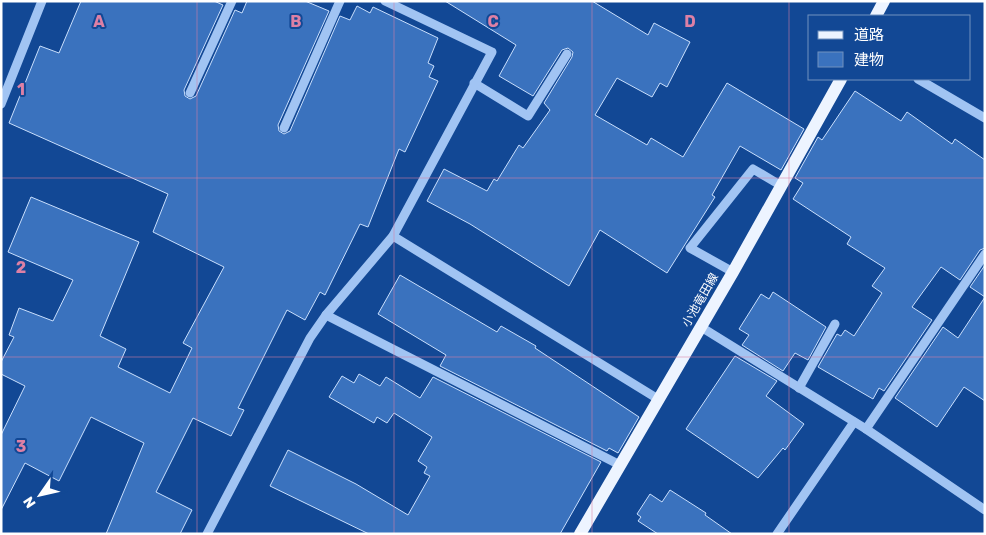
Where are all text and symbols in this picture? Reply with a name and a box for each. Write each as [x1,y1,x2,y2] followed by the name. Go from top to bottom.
[93,12,105,31] text: A
[290,12,302,31] text: B
[487,12,499,31] text: C
[684,12,696,31] text: D
[808,15,971,80] legend
[854,26,884,44] text: 道路
[854,51,884,69] text: 建物
[17,80,25,99] text: 1
[16,258,26,277] text: 2
[679,271,721,329] street label: 小池竜田線
[16,437,26,456] text: 3
[15,470,65,520] north arrow
[20,493,40,511] text: N

